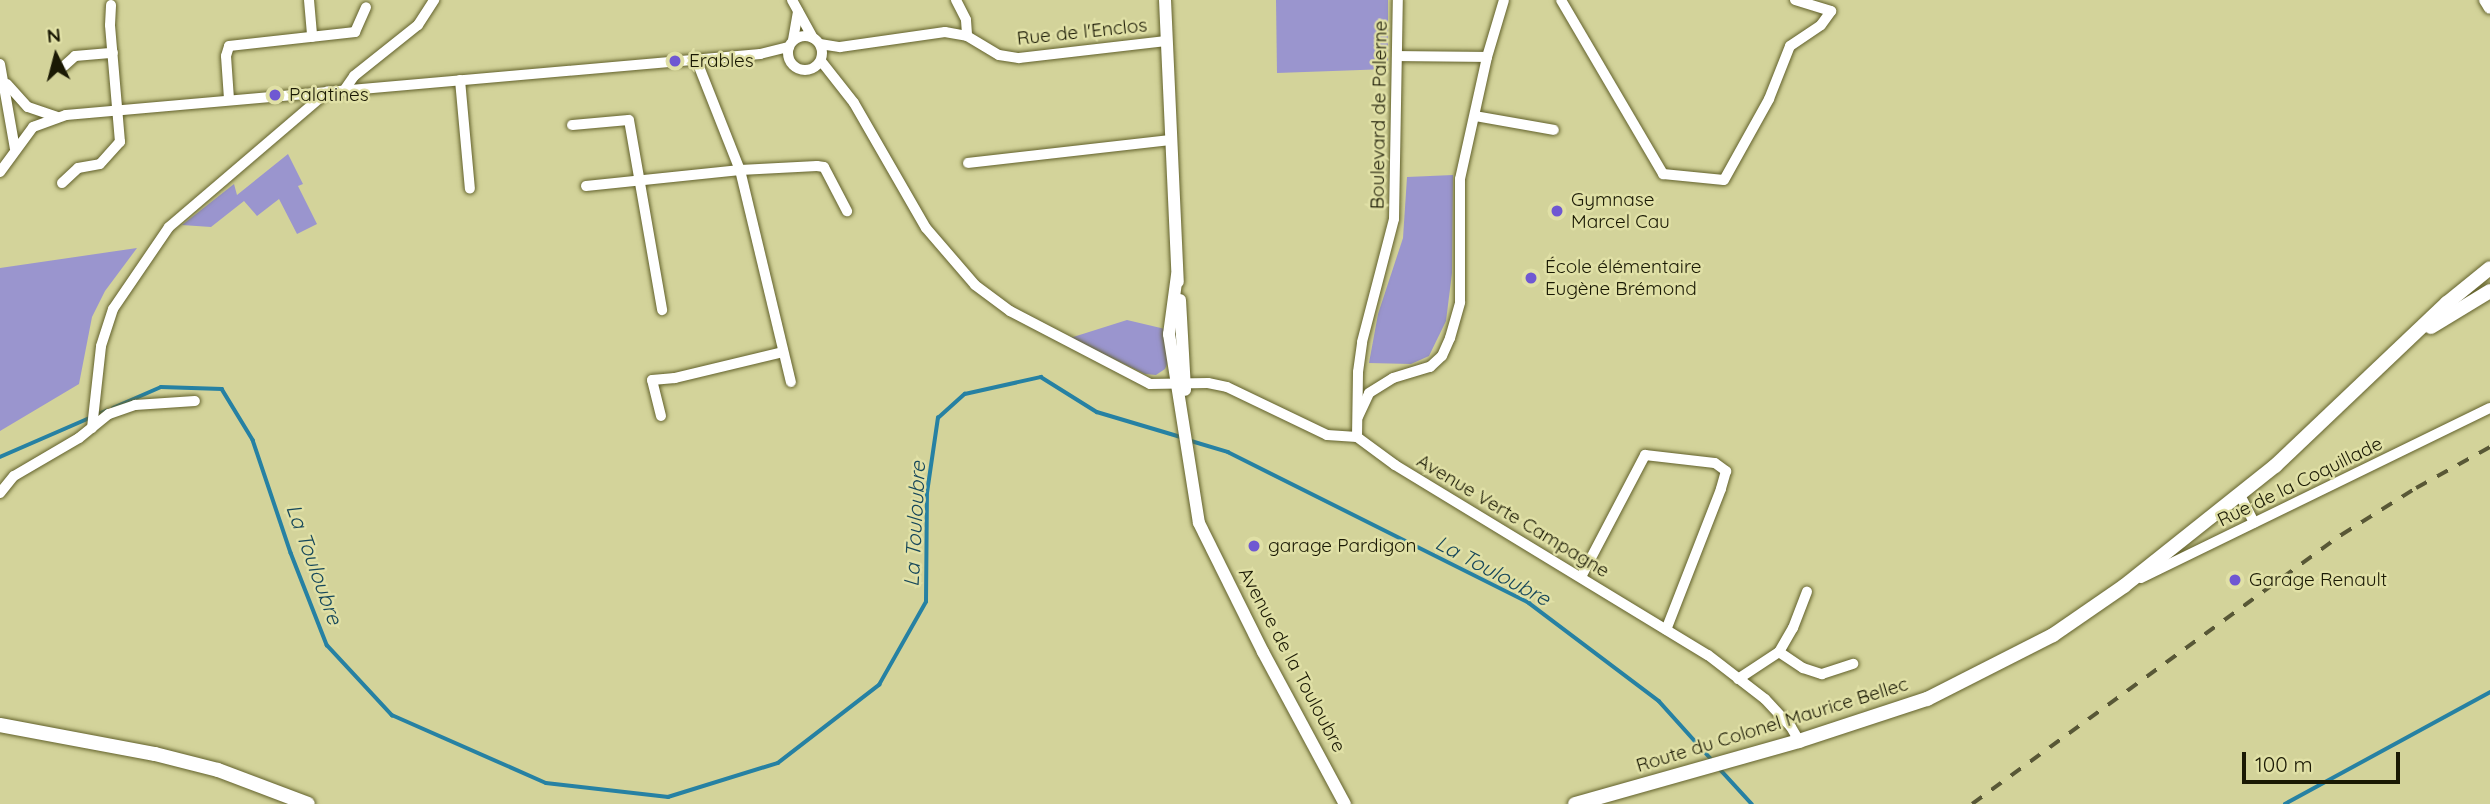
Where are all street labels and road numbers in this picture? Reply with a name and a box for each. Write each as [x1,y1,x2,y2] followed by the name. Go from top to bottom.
[1016,14,1148,50] street label: Rue de l'Enclos
[1366,20,1392,210] street label: Boulevard de Palerne
[2214,432,2386,532] street label: Rue de la Coquillade
[1413,449,1613,583] street label: Avenue Verte Campagne
[1234,564,1350,756] street label: Avenue de la Touloubre
[1633,673,1911,777] street label: Route du Colonel Maurice Bellec

